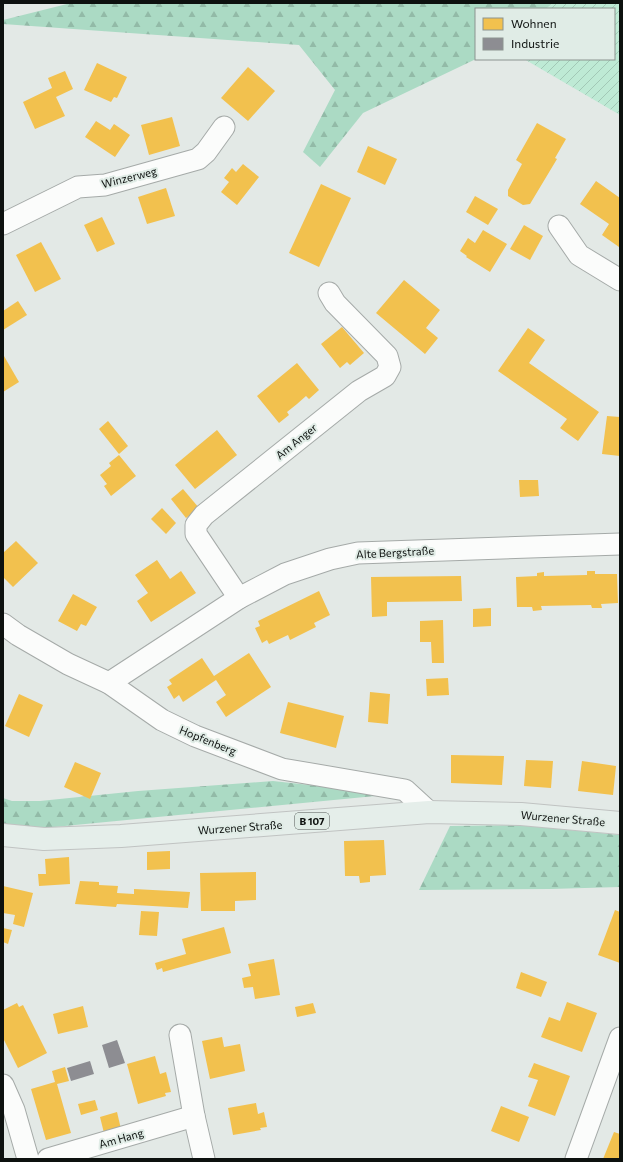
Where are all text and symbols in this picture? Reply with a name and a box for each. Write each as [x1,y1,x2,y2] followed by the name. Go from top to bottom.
[475,8,615,60] legend
[511,16,557,30] text: Wohnen
[511,36,559,50] text: Industrie
[100,164,158,190] street label: Winzerweg
[273,420,320,462] street label: Am Anger
[356,543,434,561] street label: Alte Bergstraße
[178,723,238,757] street label: Hopfenberg
[520,808,606,828] street label: Wurzener Straße
[295,813,329,829] road number: B 107
[197,818,283,836] street label: Wurzener Straße
[97,1125,145,1151] street label: Am Hang

